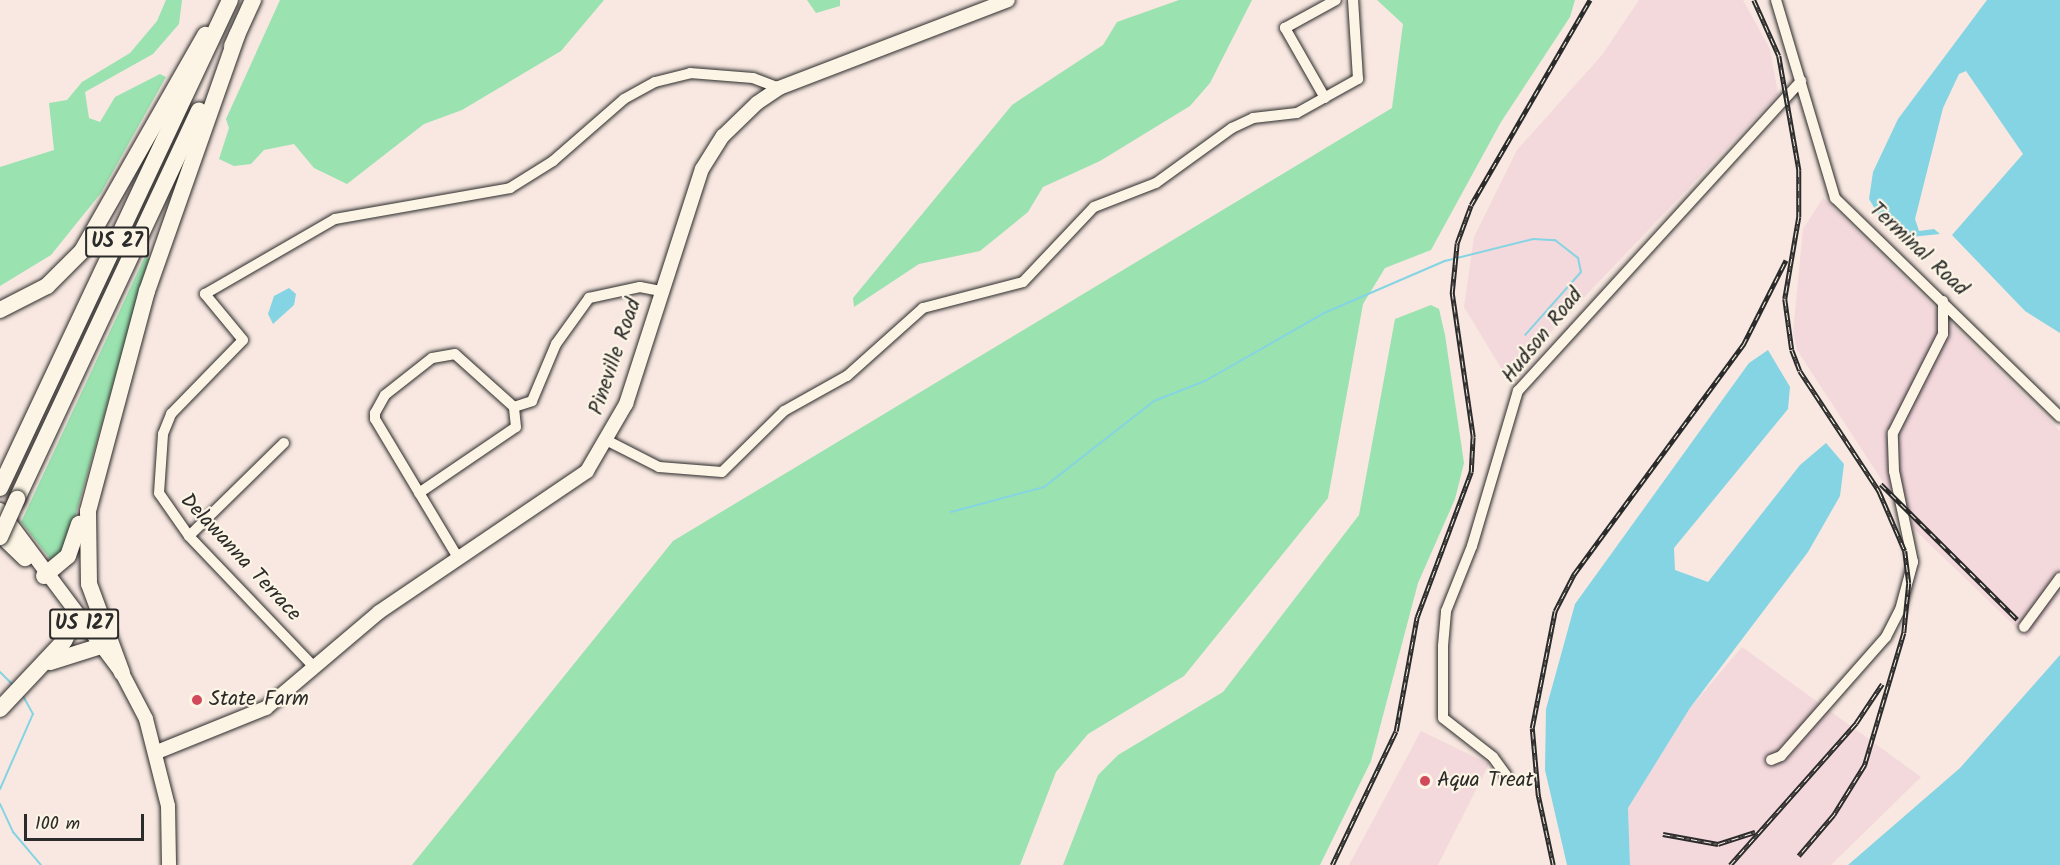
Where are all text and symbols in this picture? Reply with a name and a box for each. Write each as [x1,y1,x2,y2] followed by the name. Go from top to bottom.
[1863,198,1973,302] street label: Terminal Road
[84,225,150,259] road number: US 27
[1497,283,1589,389] street label: Hudson Road
[584,296,648,418] street label: Pineville Road
[174,489,306,627] street label: Delawanna Terrace
[48,607,120,641] road number: US 127
[209,687,309,713] place label: State Farm
[190,693,204,707] marker: State Farm
[1437,768,1534,794] place label: Aqua Treat
[1418,774,1432,788] marker: Aqua Treat
[27,802,147,840] scale bar
[35,810,80,839] text: 100 m

